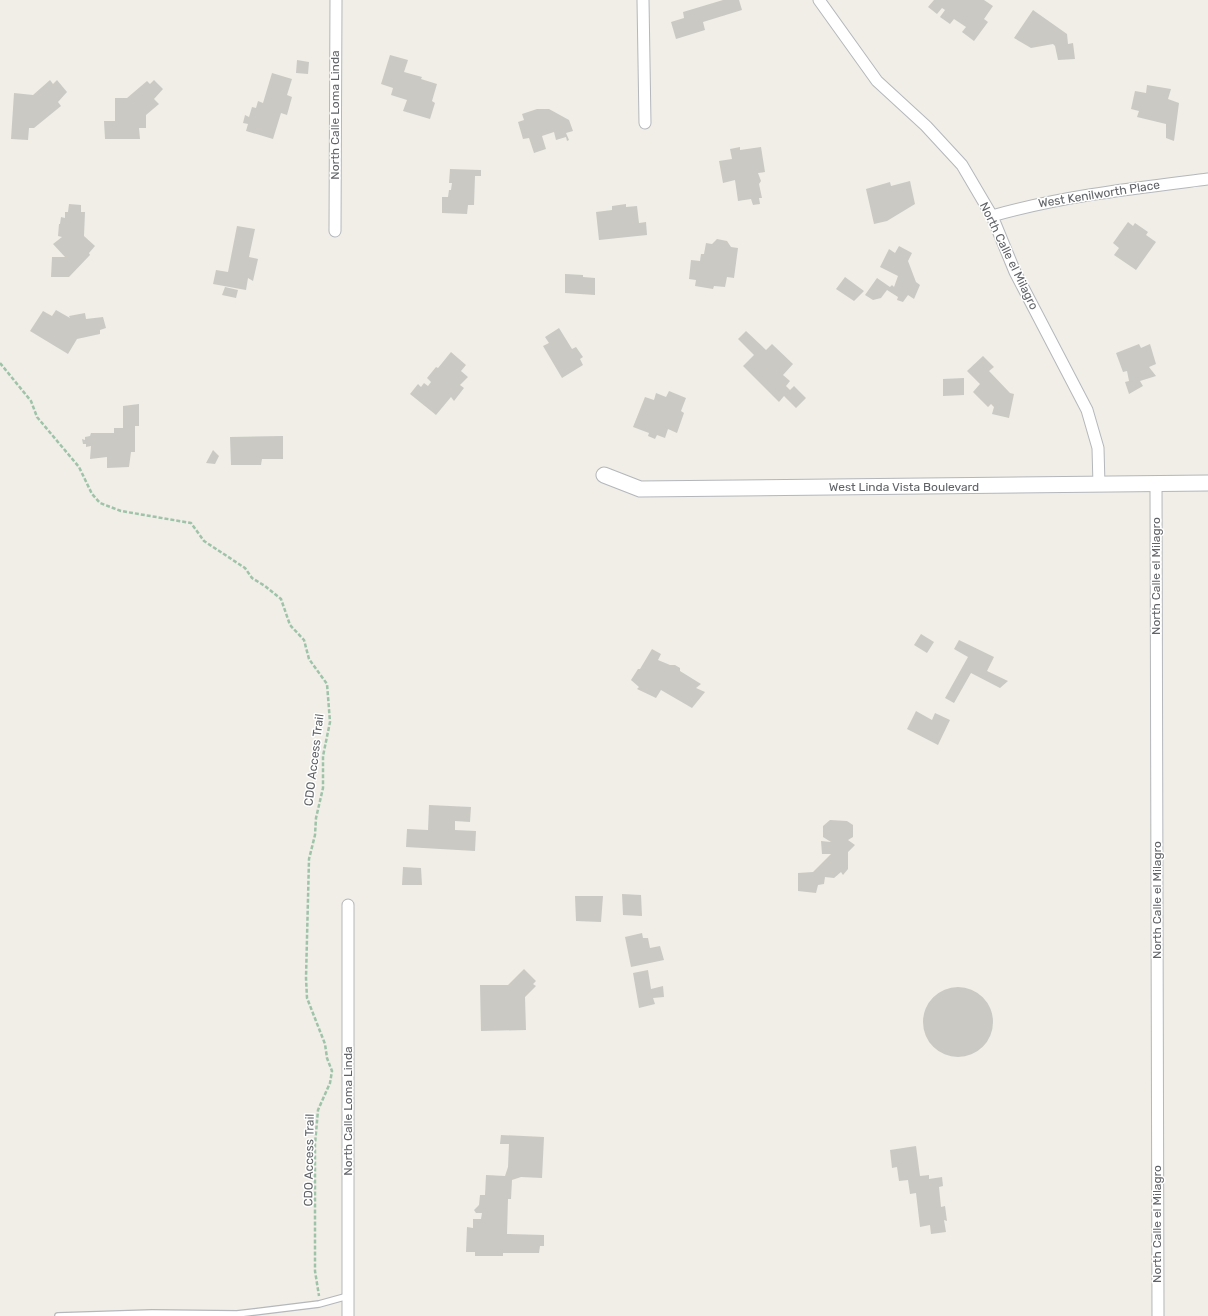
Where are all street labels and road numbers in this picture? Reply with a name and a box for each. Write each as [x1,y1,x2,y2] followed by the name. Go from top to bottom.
[328,50,342,180] street label: North Calle Loma Linda
[1037,177,1161,211] street label: West Kenilworth Place
[977,200,1041,312] street label: North Calle el Milagro
[829,480,979,494] street label: West Linda Vista Boulevard
[1149,517,1163,635] street label: North Calle el Milagro
[301,713,327,807] street label: CDO Access Trail
[1150,841,1164,959] street label: North Calle el Milagro
[341,1046,355,1176] street label: North Calle Loma Linda
[301,1113,317,1206] street label: CDO Access Trail
[1150,1165,1164,1283] street label: North Calle el Milagro

